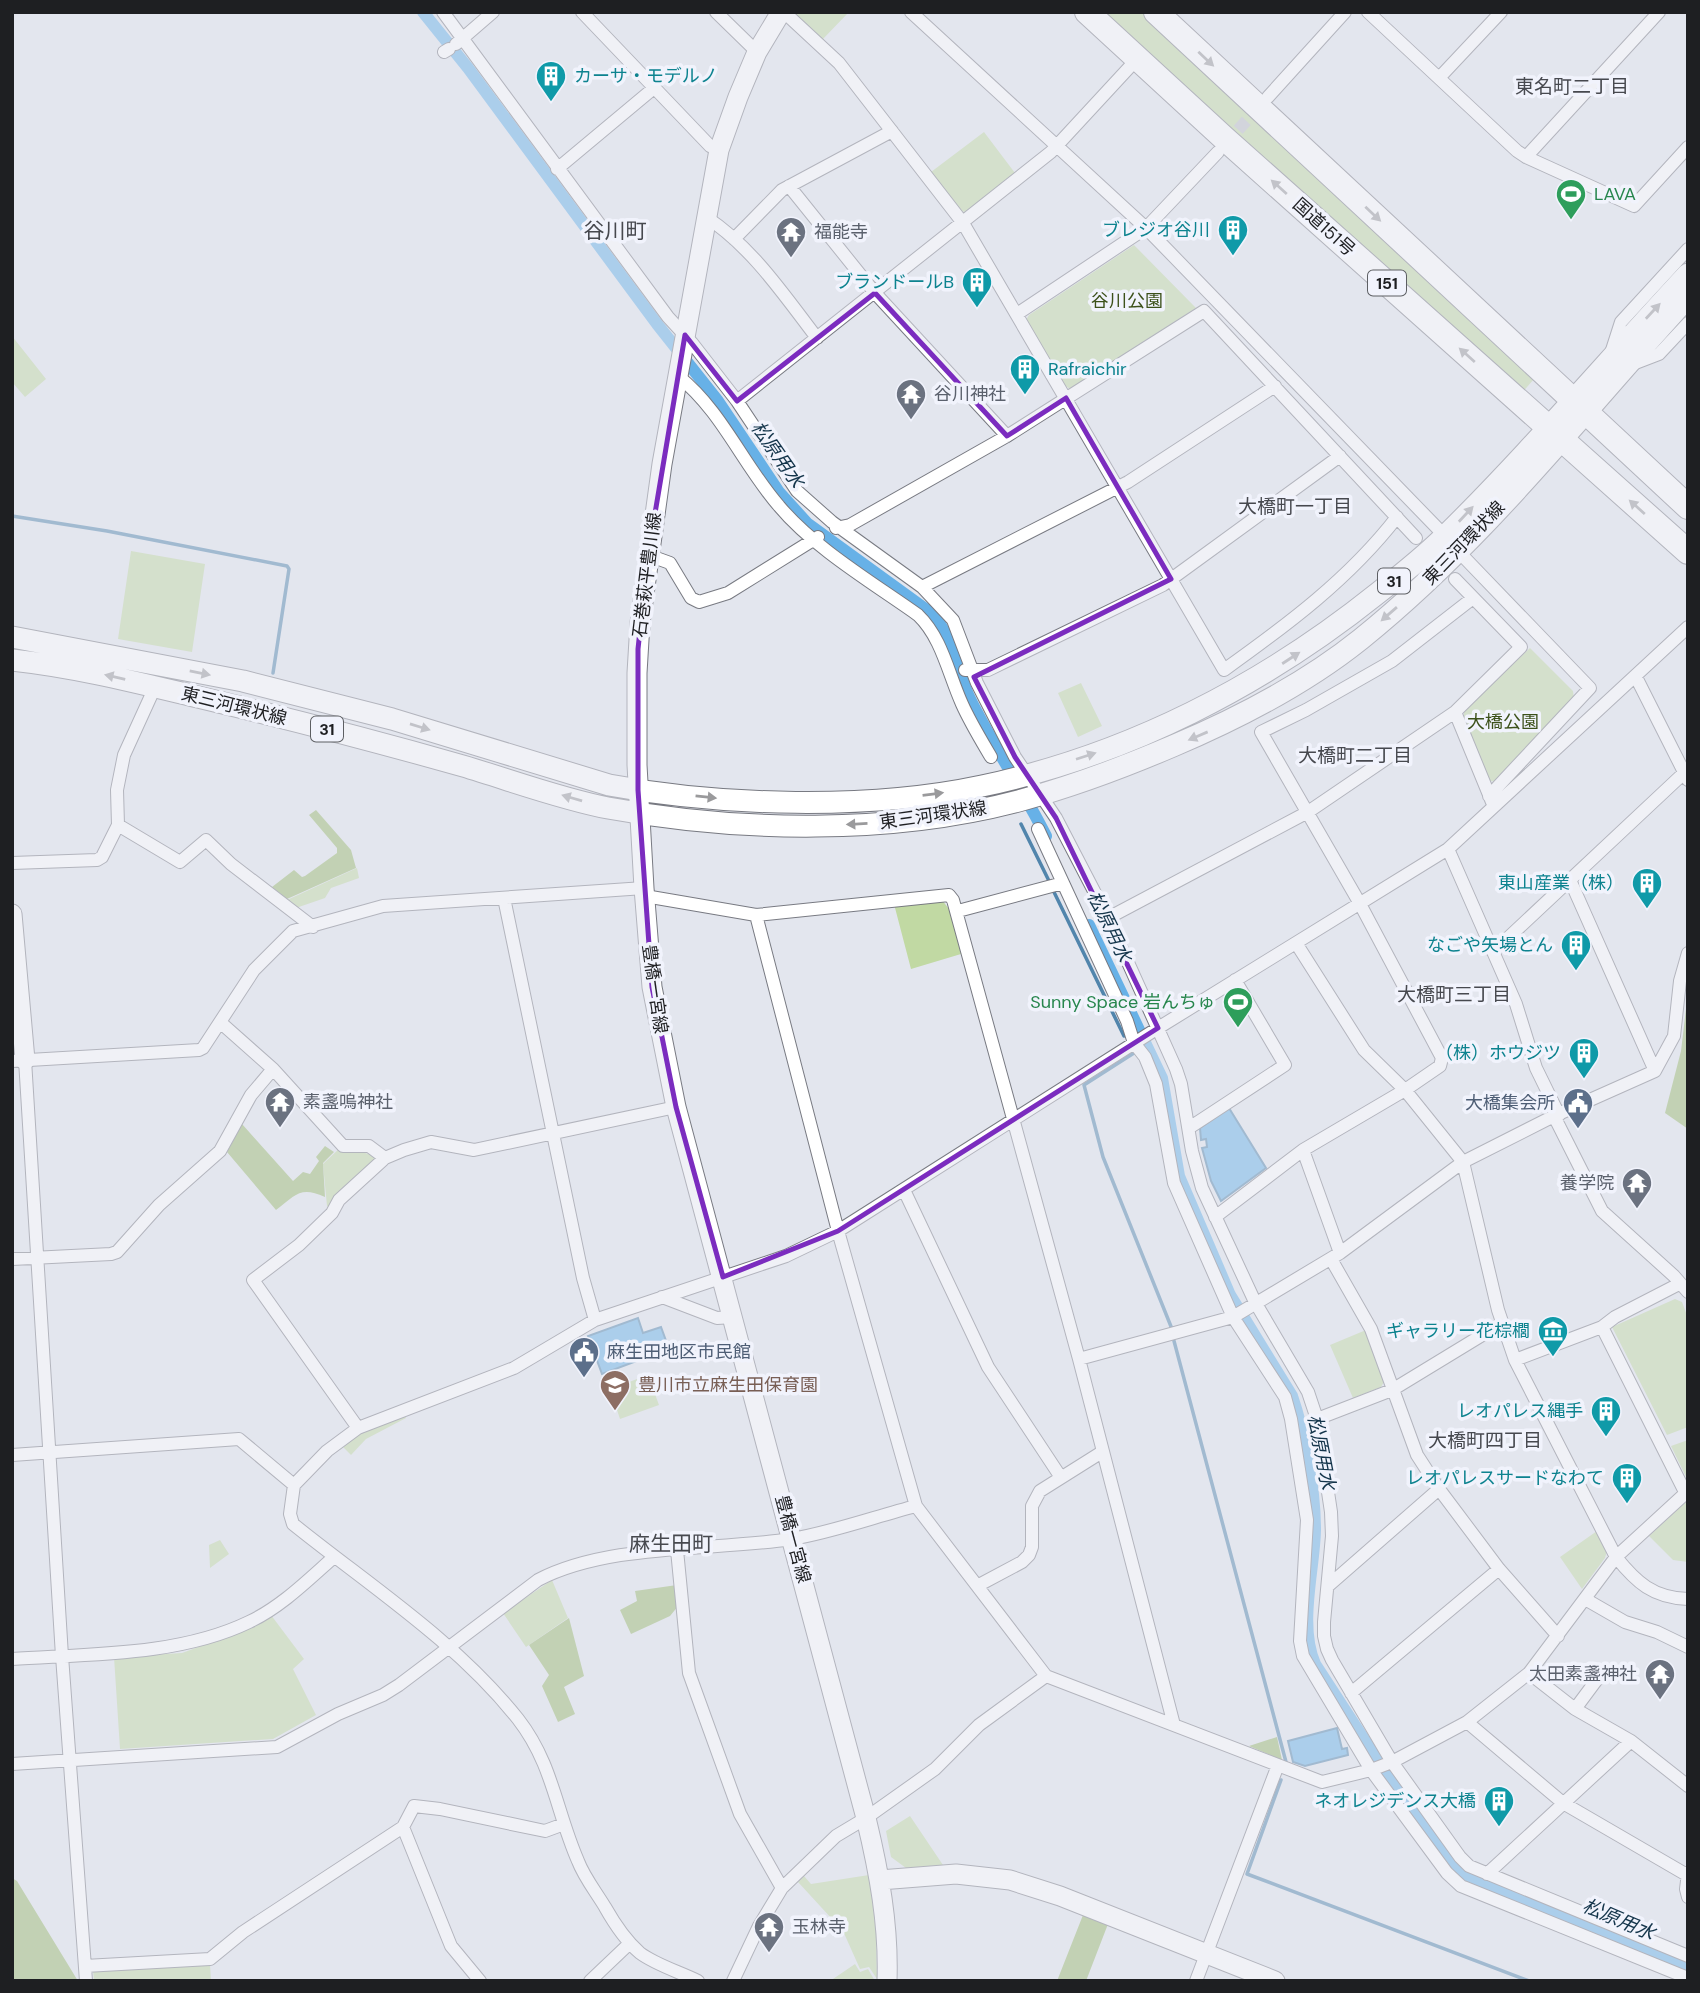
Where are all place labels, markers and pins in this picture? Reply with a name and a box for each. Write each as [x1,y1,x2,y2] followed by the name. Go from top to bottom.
[534,59,568,103] building icon: カーサ・モデルノ
[574,64,718,88] place label: カーサ・モデルノ
[1554,177,1588,221] sports icon: LAVA
[1594,182,1636,206] place label: LAVA
[1216,213,1250,257] building icon: ブレジオ谷川
[774,215,808,259] temple icon: 福能寺
[1102,218,1210,242] place label: ブレジオ谷川
[814,220,868,244] place label: 福能寺
[960,265,994,309] building icon: ブランドールB
[835,270,954,294] place label: ブランドールB
[1008,352,1042,396] building icon: Rafraichir
[1048,357,1127,381] place label: Rafraichir
[894,377,928,421] temple icon: 谷川神社
[934,382,1006,406] place label: 谷川神社
[1630,866,1664,910] building icon: 東山産業（株）
[1498,871,1624,895] place label: 東山産業（株）
[1559,928,1593,972] building icon: なごや矢場とん
[1427,933,1553,957] place label: なごや矢場とん
[1221,985,1255,1029] sports icon: Sunny Space 岩んちゅ
[1030,990,1215,1014] place label: Sunny Space 岩んちゅ
[1567,1036,1601,1080] building icon: （株）ホウジツ
[1435,1041,1561,1065] place label: （株）ホウジツ
[263,1085,297,1129] temple icon: 素盞嗚神社
[1561,1086,1595,1130] public building icon: 大橋集会所
[303,1090,393,1114] place label: 素盞嗚神社
[1465,1091,1555,1115] place label: 大橋集会所
[1620,1166,1654,1210] temple icon: 養学院
[1560,1171,1614,1195] place label: 養学院
[1536,1314,1570,1358] museum icon: ギャラリー花棕櫚
[1386,1319,1530,1343] place label: ギャラリー花棕櫚
[567,1335,601,1379] public building icon: 麻生田地区市民館
[607,1340,751,1364] place label: 麻生田地区市民館
[598,1368,632,1412] school or university icon: 豊川市立麻生田保育園
[638,1373,818,1397] place label: 豊川市立麻生田保育園
[1589,1394,1623,1438] building icon: レオパレス縄手
[1457,1399,1583,1423] place label: レオパレス縄手
[1610,1461,1644,1505] building icon: レオパレスサードなわて
[1406,1466,1604,1490] place label: レオパレスサードなわて
[1643,1657,1677,1701] temple icon: 太田素盞神社
[1529,1662,1637,1686] place label: 太田素盞神社
[1482,1784,1516,1828] building icon: ネオレジデンス大橋
[1314,1789,1476,1813] place label: ネオレジデンス大橋
[752,1910,786,1954] temple icon: 玉林寺
[792,1915,846,1939] place label: 玉林寺

